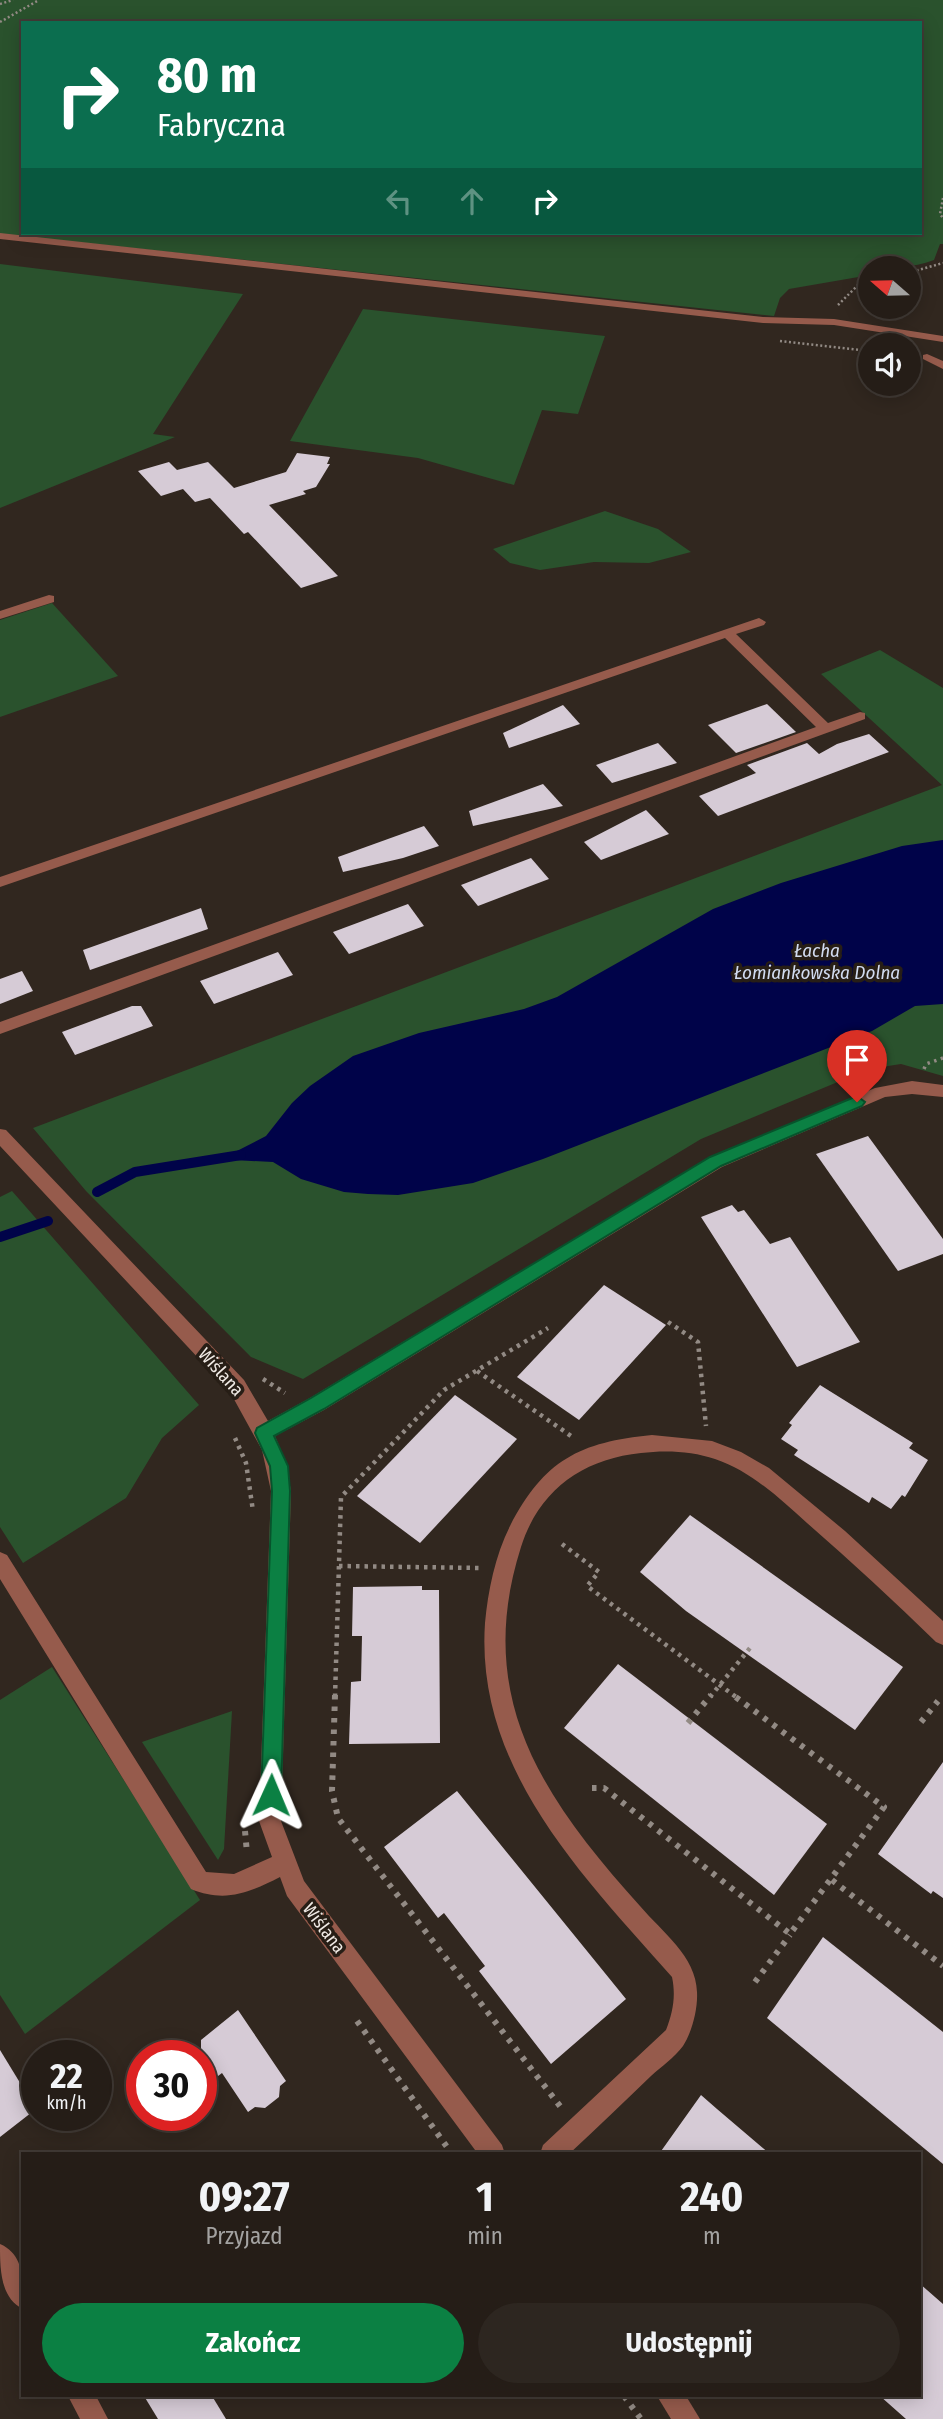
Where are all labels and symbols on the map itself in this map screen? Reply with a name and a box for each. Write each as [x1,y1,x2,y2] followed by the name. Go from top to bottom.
[858,256,920,318] north arrow
[734,939,900,984] water label: Łacha Łomiankowska Dolna
[827,1030,887,1102] pin
[194,1343,249,1401] street label: Wiślana
[234,1758,308,1832] position arrow
[298,1898,350,1958] street label: Wiślana
[126,2040,217,2131] speed limit sign: 30

